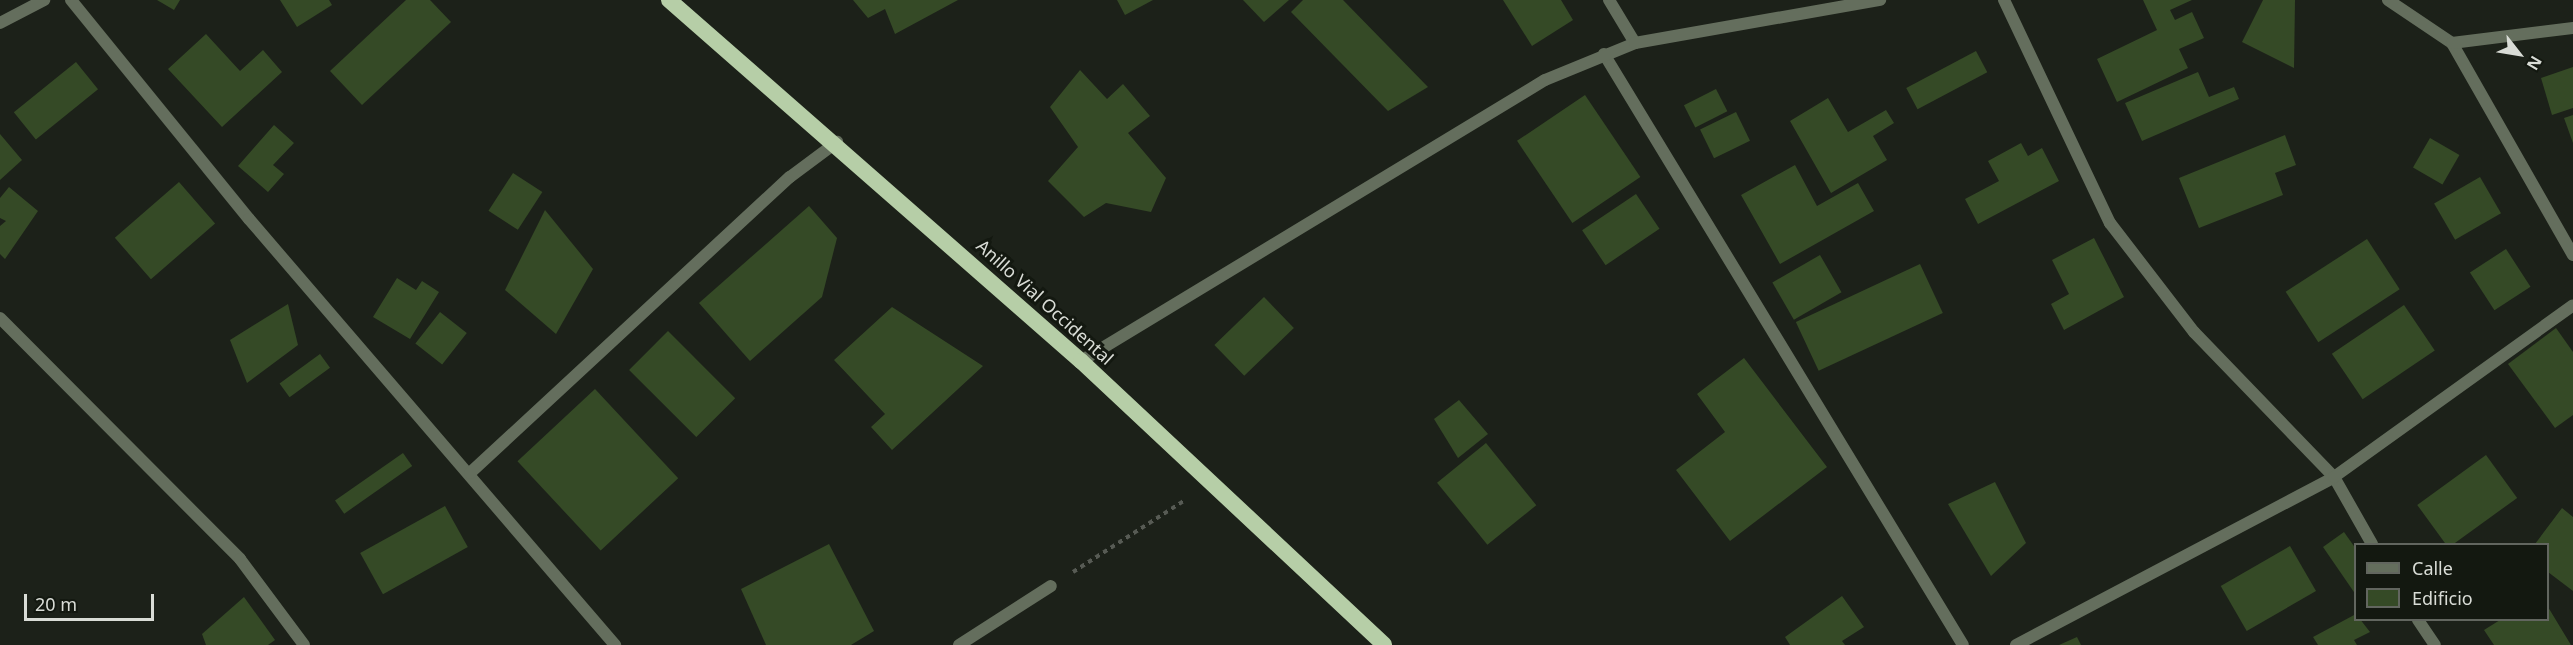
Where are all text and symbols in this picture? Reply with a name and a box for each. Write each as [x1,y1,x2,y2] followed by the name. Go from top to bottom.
[2489,24,2549,84] north arrow
[2522,52,2547,75] text: N
[972,235,1118,369] street label: Anillo Vial Occidental
[2354,543,2549,621] legend
[2412,556,2453,580] text: Calle
[27,582,158,620] scale bar
[2412,586,2473,610] text: Edificio
[35,592,77,616] text: 20 m

